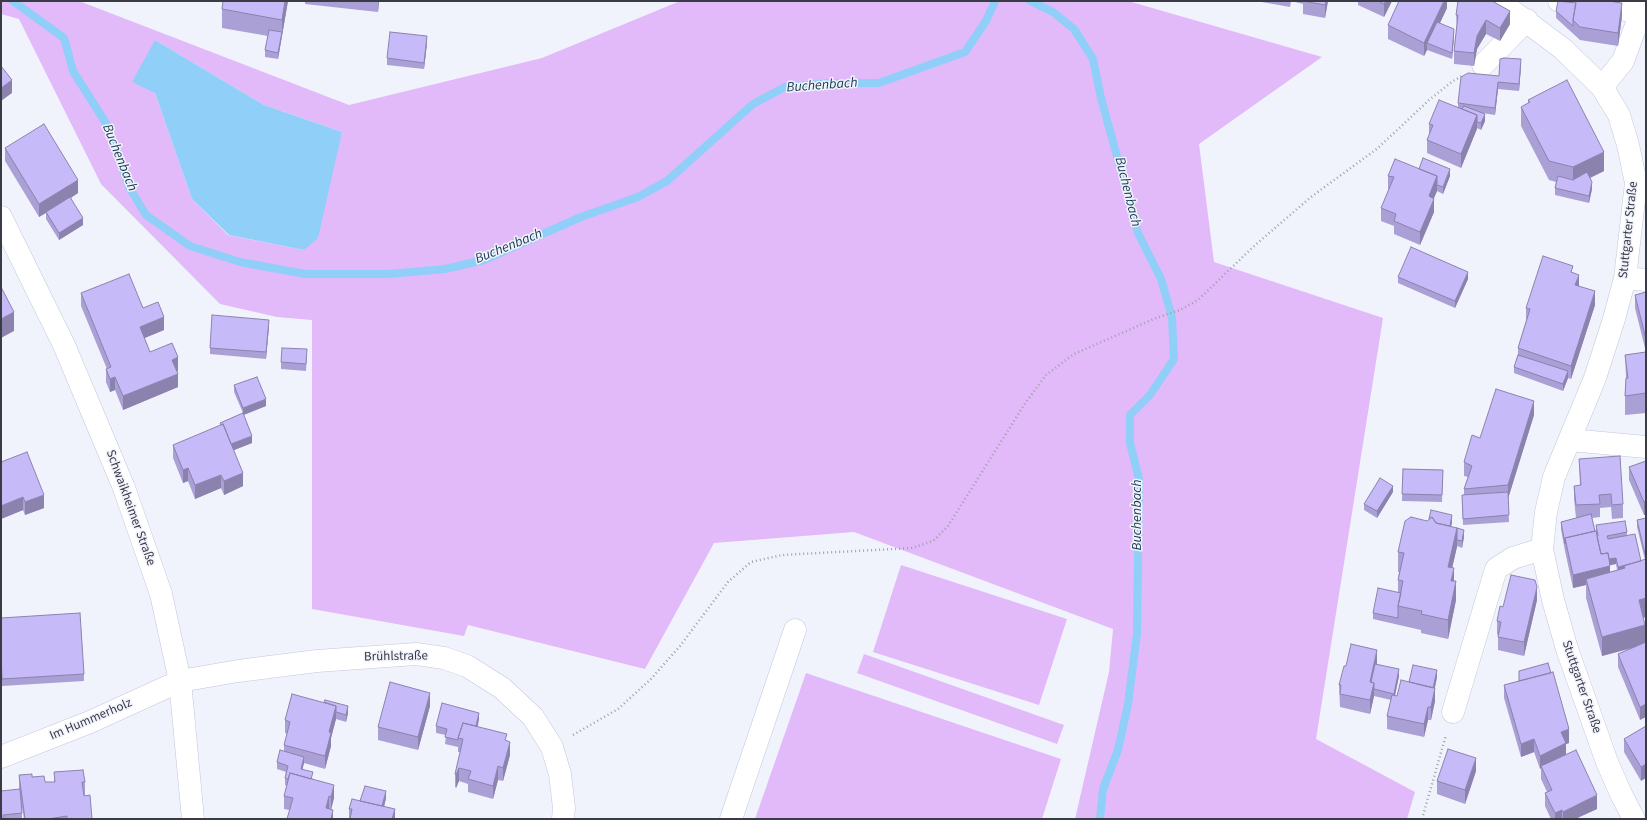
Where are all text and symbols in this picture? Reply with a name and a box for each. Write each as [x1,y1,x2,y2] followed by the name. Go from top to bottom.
[786,75,858,97] water label: Buchenbach
[98,122,140,194] water label: Buchenbach
[1110,155,1144,229] water label: Buchenbach
[1616,181,1642,279] street label: Stuttgarter Straße
[473,226,545,268] water label: Buchenbach
[102,448,158,568] street label: Schwaikheimer Straße
[1130,479,1146,551] water label: Buchenbach
[1558,638,1604,736] street label: Stuttgarter Straße
[364,649,428,665] street label: Brühlstraße
[48,696,134,744] street label: Im Hummerholz

